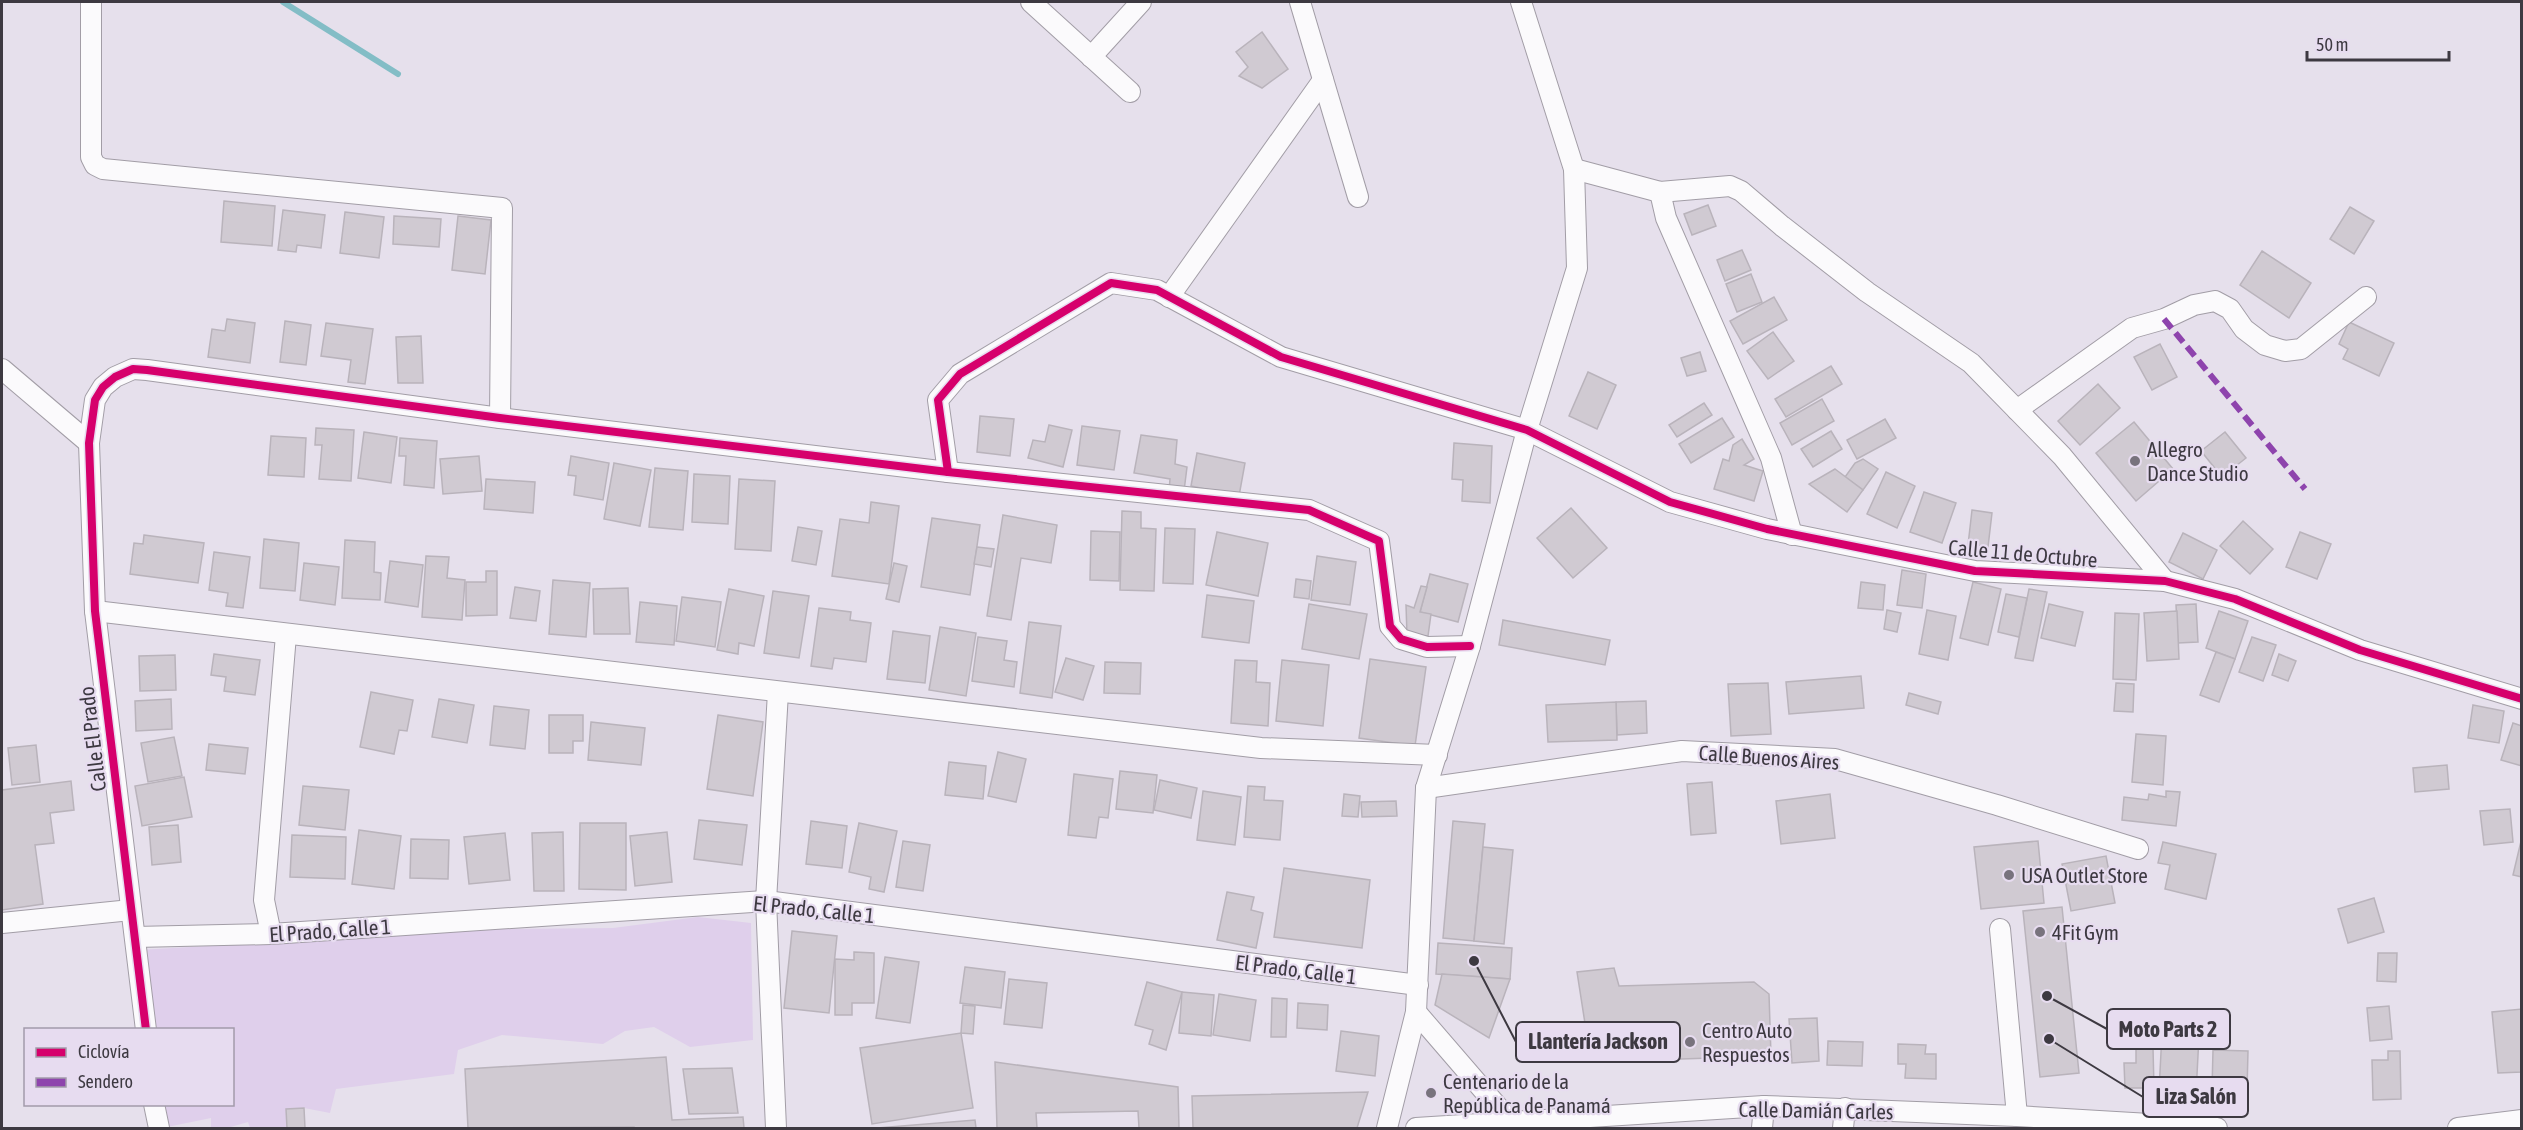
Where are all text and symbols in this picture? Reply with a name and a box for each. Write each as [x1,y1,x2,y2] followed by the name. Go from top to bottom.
[2307,24,2450,62] scale bar
[2316,34,2348,55] text: 50 m
[2147,437,2249,485] place label: Allegro Dance Studio
[2128,454,2142,468] marker: Allegro Dance Studio
[1948,535,2098,571] street label: Calle 11 de Octubre
[74,685,110,793] street label: Calle El Prado
[1698,740,1840,774] street label: Calle Buenos Aires
[2021,863,2148,887] place label: USA Outlet Store
[2002,868,2016,882] marker: USA Outlet Store
[752,891,876,927] street label: El Prado, Calle 1
[268,914,392,946] street label: El Prado, Calle 1
[2052,920,2119,944] place label: 4Fit Gym
[2033,925,2047,939] marker: 4Fit Gym
[1234,950,1358,988] street label: El Prado, Calle 1
[2107,1009,2230,1049] callout: Moto Parts 2
[2119,1016,2217,1042] text: Moto Parts 2
[1702,1018,1792,1066] place label: Centro Auto Respuestos
[1516,1022,1680,1062] callout: Llantería Jackson
[24,1028,234,1106] legend
[1528,1028,1668,1054] text: Llantería Jackson
[1683,1035,1697,1049] marker: Centro Auto Respuestos
[78,1041,130,1062] text: Ciclovía
[1443,1069,1611,1117] place label: Centenario de la República de Panamá
[78,1071,133,1092] text: Sendero
[2143,1077,2248,1117] callout: Liza Salón
[2156,1083,2236,1109] text: Liza Salón
[1424,1086,1438,1100] marker: Centenario de la República de Panamá
[1739,1097,1893,1123] street label: Calle Damián Carles

